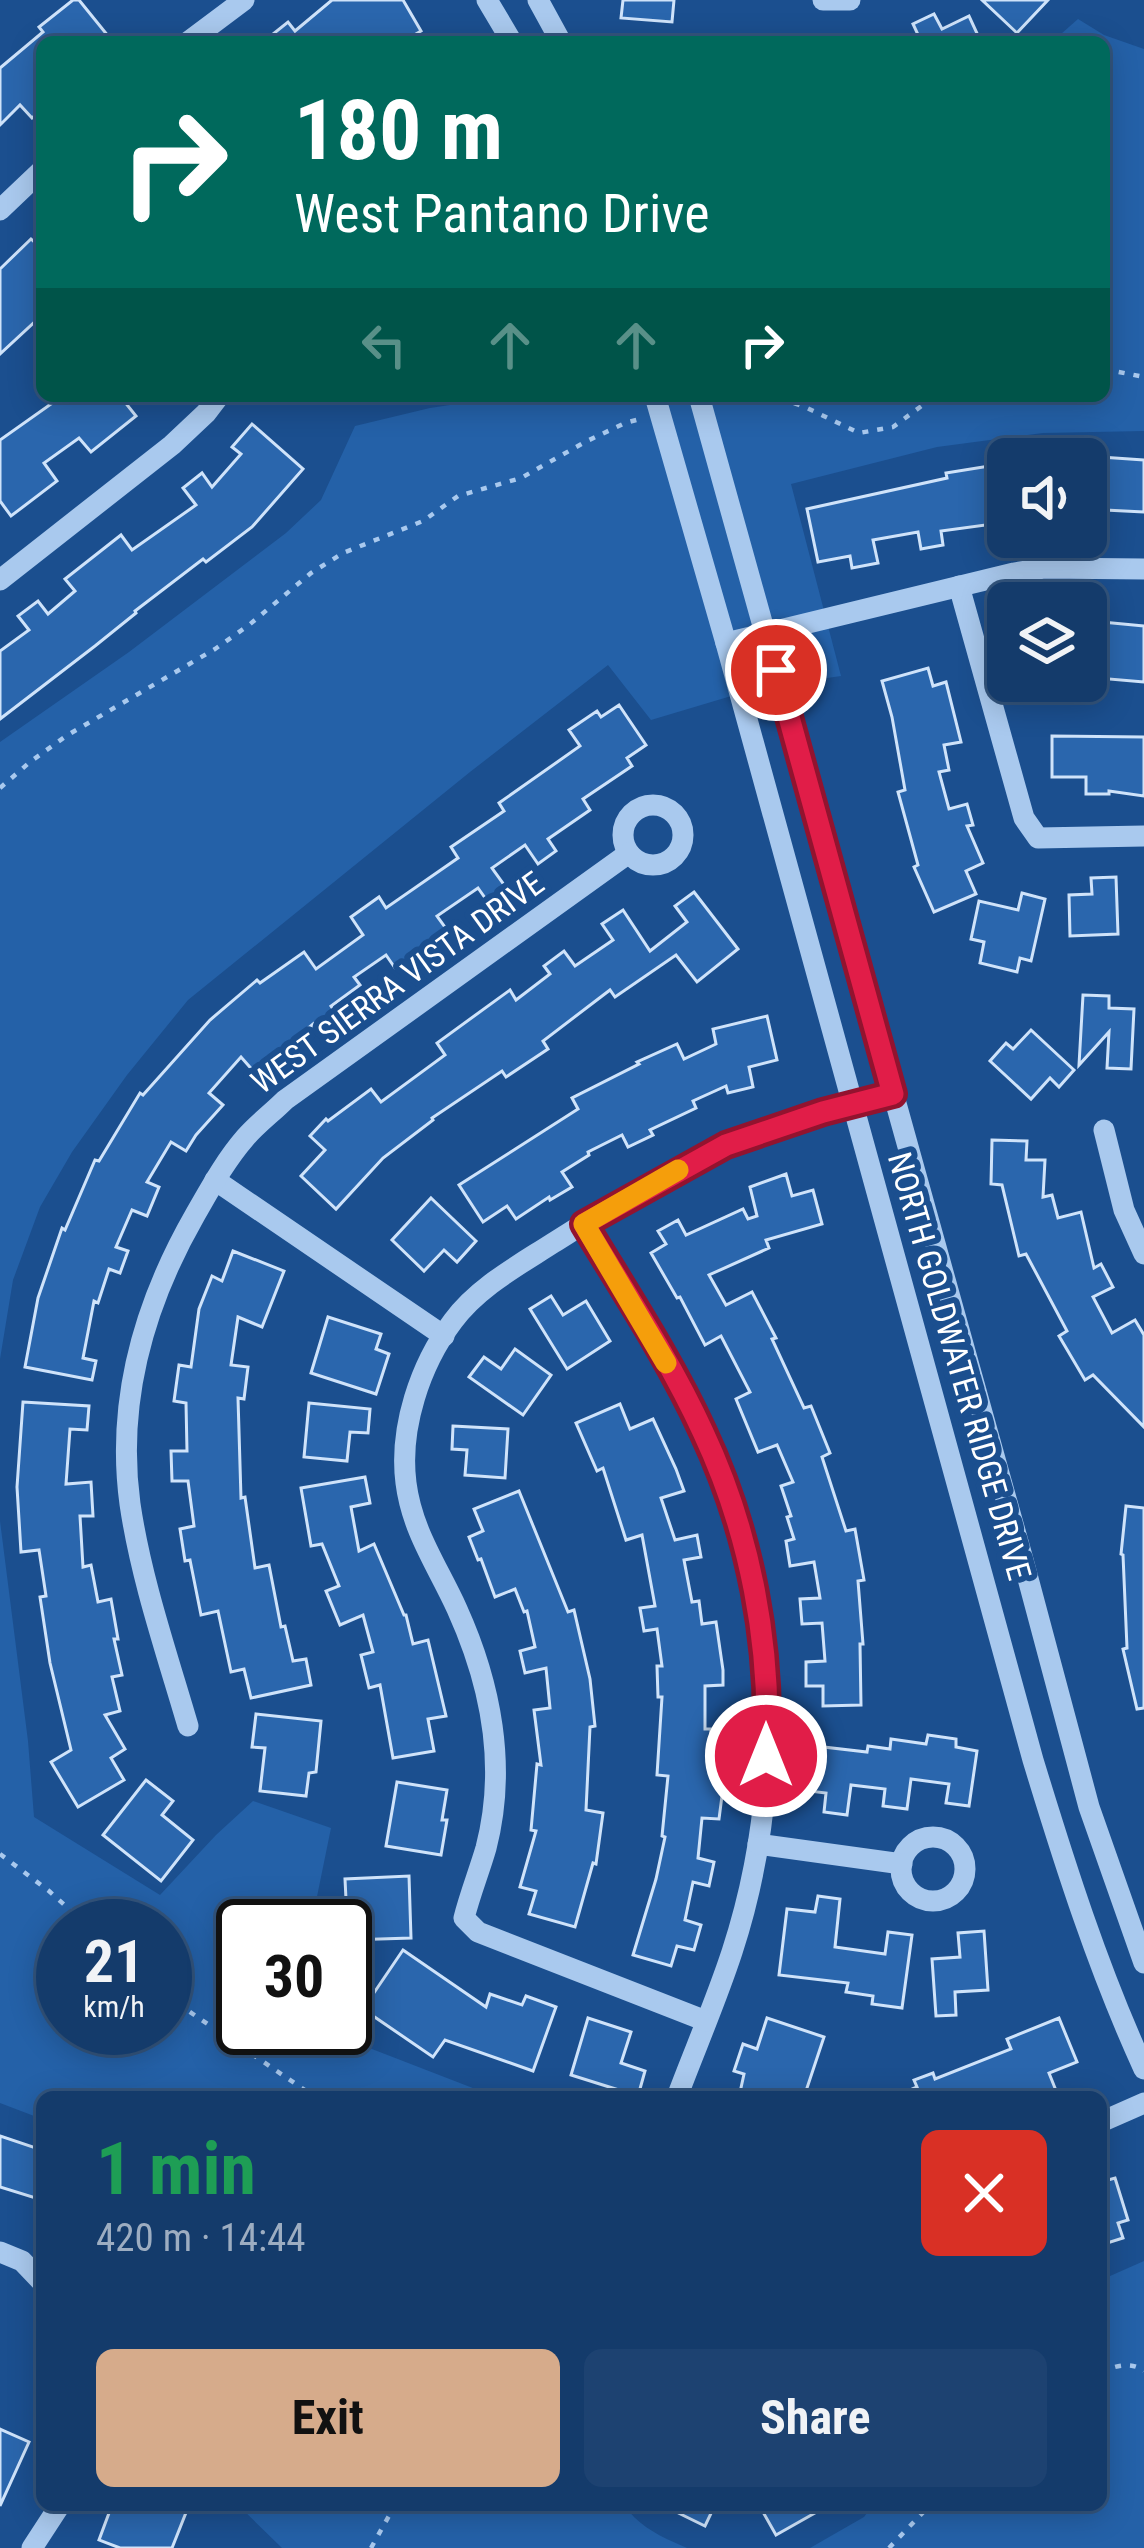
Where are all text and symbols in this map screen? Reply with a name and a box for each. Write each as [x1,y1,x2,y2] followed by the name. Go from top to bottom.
[294,81,503,180] text: 180 m
[96,84,252,240] icon: right
[294,182,710,245] text: West Pantano Drive
[351,312,417,378] icon: left
[477,312,543,378] icon: ahead
[603,312,669,378] icon: ahead
[729,312,795,378] icon: right
[987,438,1107,702] map controls
[987,438,1107,558] button: sound
[987,582,1107,702] button: layers
[725,619,827,721] pin
[743,637,809,703] icon: arrive
[243,863,551,1102] street label: WEST SIERRA VISTA DRIVE
[880,1148,1039,1585] street label: NORTH GOLDWATER RIDGE DRIVE
[703,1693,829,1819] position arrow
[216,1899,372,2055] speed limit sign: 30
[84,1926,144,1997] text: 21
[83,1989,145,2024] text: km/h
[96,2127,256,2212] text: 1 min
[921,2130,1047,2256] button: close
[96,2215,306,2261] text: 420 m · 14:44
[96,2349,560,2487] button: Exit
[584,2349,1047,2487] button: Share

